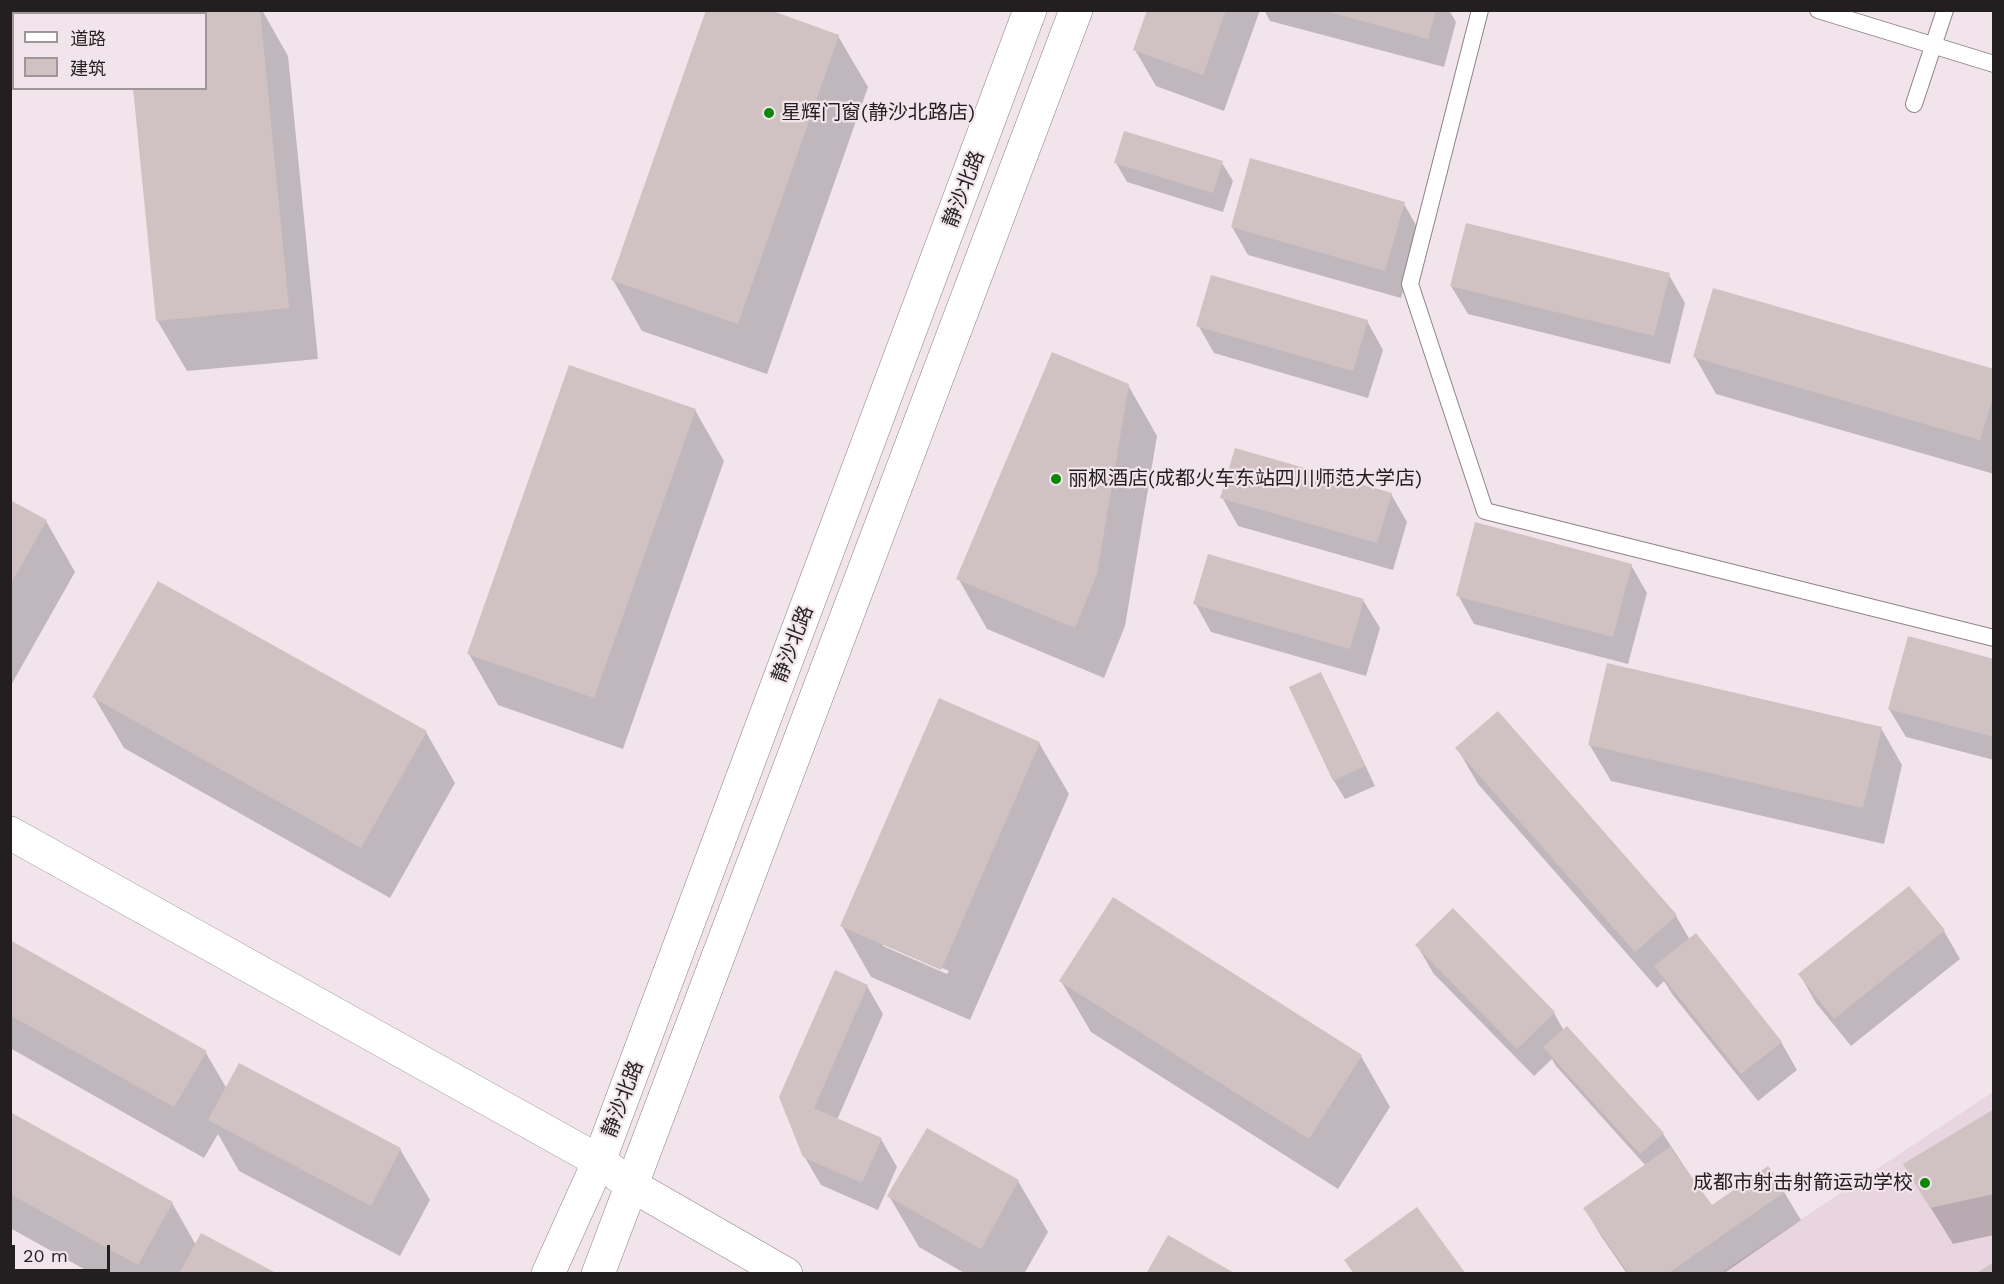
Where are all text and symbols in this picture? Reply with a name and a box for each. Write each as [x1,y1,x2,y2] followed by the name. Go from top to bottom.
[12,12,207,90] legend
[70,28,106,49] text: 道路
[70,58,106,79] text: 建筑
[781,101,975,125] place label: 星辉门窗(静沙北路店)
[762,106,776,120] marker: 星辉门窗(静沙北路店)
[938,147,990,231] street label: 静沙北路
[1068,467,1422,491] place label: 丽枫酒店(成都火车东站四川师范大学店)
[1049,472,1063,486] marker: 丽枫酒店(成都火车东站四川师范大学店)
[767,602,819,686] street label: 静沙北路
[597,1057,649,1141] street label: 静沙北路
[1693,1171,1913,1195] place label: 成都市射击射箭运动学校
[1918,1176,1932,1190] marker: 成都市射击射箭运动学校
[15,1233,112,1271] scale bar
[23,1245,68,1266] text: 20 m

